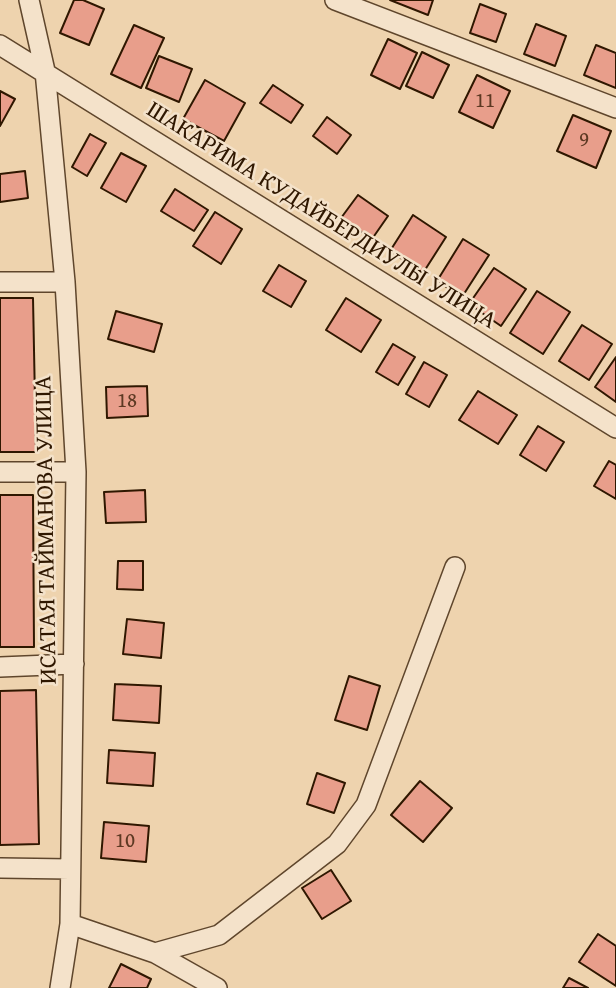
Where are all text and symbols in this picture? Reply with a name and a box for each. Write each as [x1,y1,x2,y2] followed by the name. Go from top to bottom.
[475,89,495,115] house number: 11
[141,96,501,336] street label: ШАКАРИМА КУДАЙБЕРДИУЛЫ УЛИЦА
[579,128,589,154] house number: 9
[30,375,64,685] street label: ИСАТАЯ ТАЙМАНОВА УЛИЦА
[117,389,137,415] house number: 18
[115,829,135,855] house number: 10

